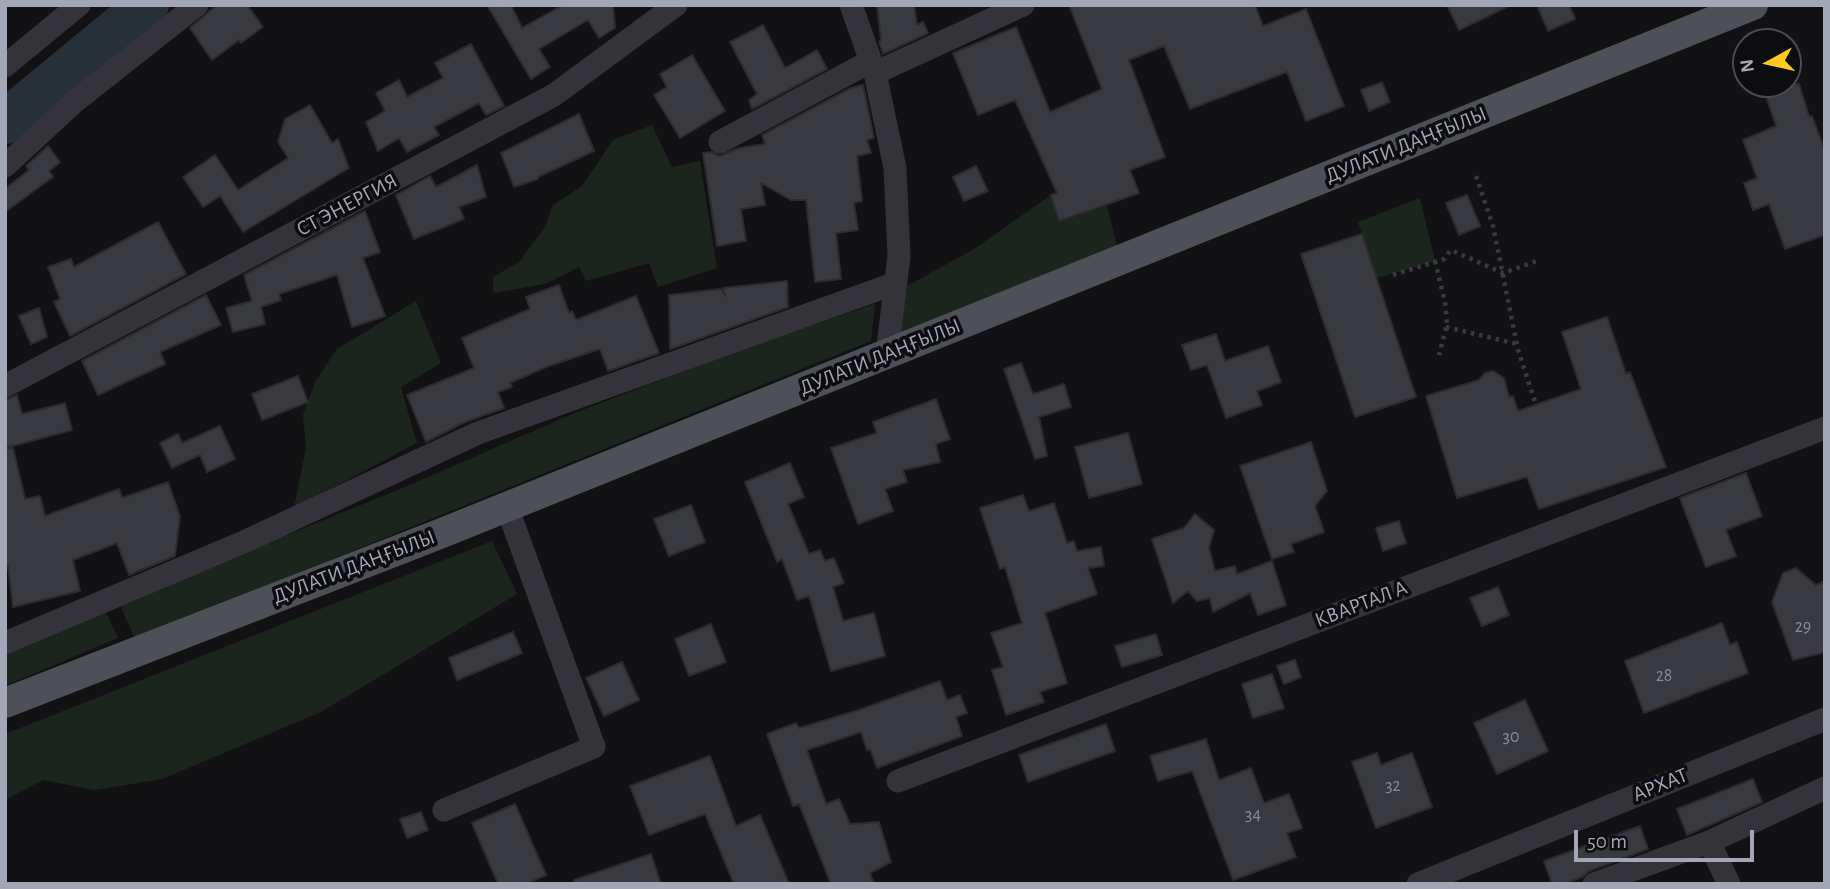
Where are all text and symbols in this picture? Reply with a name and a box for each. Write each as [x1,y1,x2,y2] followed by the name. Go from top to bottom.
[1732,28,1802,98] north arrow
[1737,58,1758,74] text: N
[1322,101,1490,189] street label: ДУЛАТИ ДАҢҒЫЛЫ
[292,168,402,242] street label: СТ ЭНЕРГИЯ
[796,313,964,401] street label: ДУЛАТИ ДАҢҒЫЛЫ
[269,524,439,610] street label: ДУЛАТИ ДАҢҒЫЛЫ
[1311,575,1411,633] street label: КВАРТАЛ А
[1795,616,1811,638] house number: 29
[1656,665,1672,687] house number: 28
[1503,726,1519,748] house number: 30
[1629,763,1691,807] street label: АРХАТ
[1385,775,1401,797] house number: 32
[1245,804,1261,826] house number: 34
[1578,816,1758,860] scale bar
[1587,831,1627,852] text: 50 m

